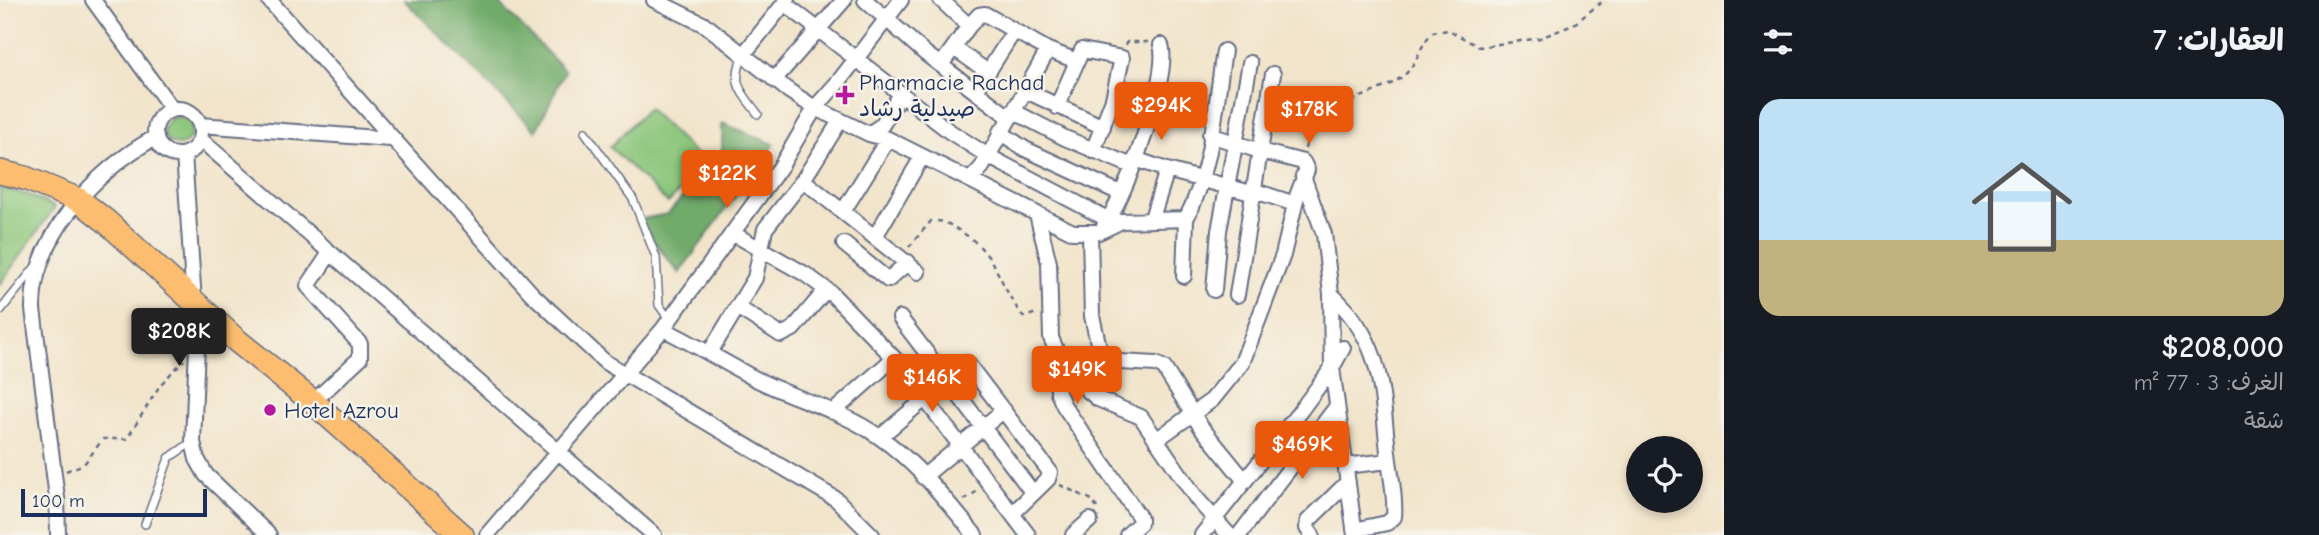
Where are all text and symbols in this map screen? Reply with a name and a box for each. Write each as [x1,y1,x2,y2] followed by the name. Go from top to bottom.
[1759,23,1797,61] icon: filters
[2153,23,2284,58] text: العقارات: 7
[859,69,1044,122] place label: Pharmacie Rachad صيدلية رشاد
[1112,82,1210,142] pin: $294K
[1260,86,1358,146] pin: $178K
[837,87,853,103] marker: Pharmacie Rachad صيدلية رشاد
[1130,91,1192,118] text: $294K
[1280,95,1338,122] text: $178K
[1959,144,2085,270] icon: home
[678,150,776,210] pin: $122K
[698,159,756,186] text: $122K
[130,308,228,368] pin: $208K
[147,317,211,344] text: $208K
[2161,330,2284,365] text: $208,000
[1028,346,1126,406] pin: $149K
[883,354,981,414] pin: $146K
[1048,355,1106,382] text: $149K
[903,363,961,390] text: $146K
[2134,369,2284,396] text: الغرف: 3 · 77 m²
[284,397,399,424] place label: Hotel Azrou
[262,402,278,418] marker: Hotel Azrou
[2244,407,2284,434] text: شقة
[1253,421,1351,481] pin: $469K
[1271,430,1333,457] text: $469K
[1626,436,1703,513] map controls
[1626,436,1703,513] button: locate
[21,486,206,518] scale bar
[32,490,85,512] text: 100 m

